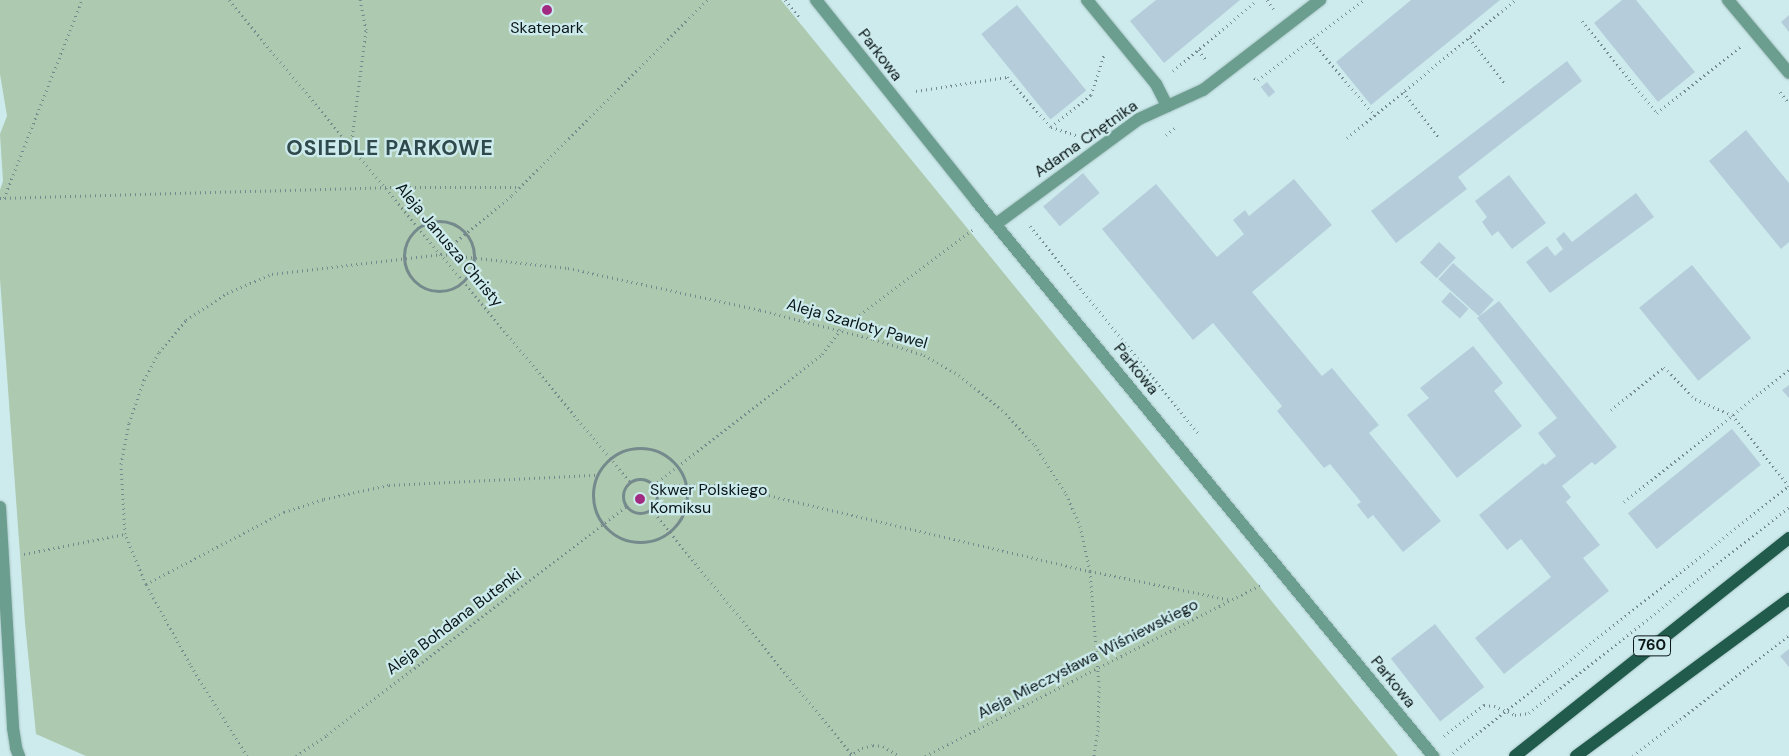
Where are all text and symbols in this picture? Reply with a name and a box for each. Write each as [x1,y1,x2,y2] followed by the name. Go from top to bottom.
[541,4,553,16] marker: Skatepark
[510,18,584,38] place label: Skatepark
[854,25,906,85] street label: Parkowa
[1031,96,1141,182] street label: Adama Chętnika
[284,135,496,161] district label: OSIEDLE PARKOWE
[391,179,507,311] street label: Aleja Janusza Christy
[784,295,930,353] street label: Aleja Szarloty Pawel
[1109,339,1163,399] street label: Parkowa
[650,480,767,518] place label: Skwer Polskiego Komiksu
[634,493,646,505] marker: Skwer Polskiego Komiksu
[383,565,525,679] street label: Aleja Bohdana Butenki
[974,595,1202,723] street label: Aleja Mieczysława Wiśniewskiego
[1632,634,1672,658] road number: 760
[1366,652,1420,712] street label: Parkowa

